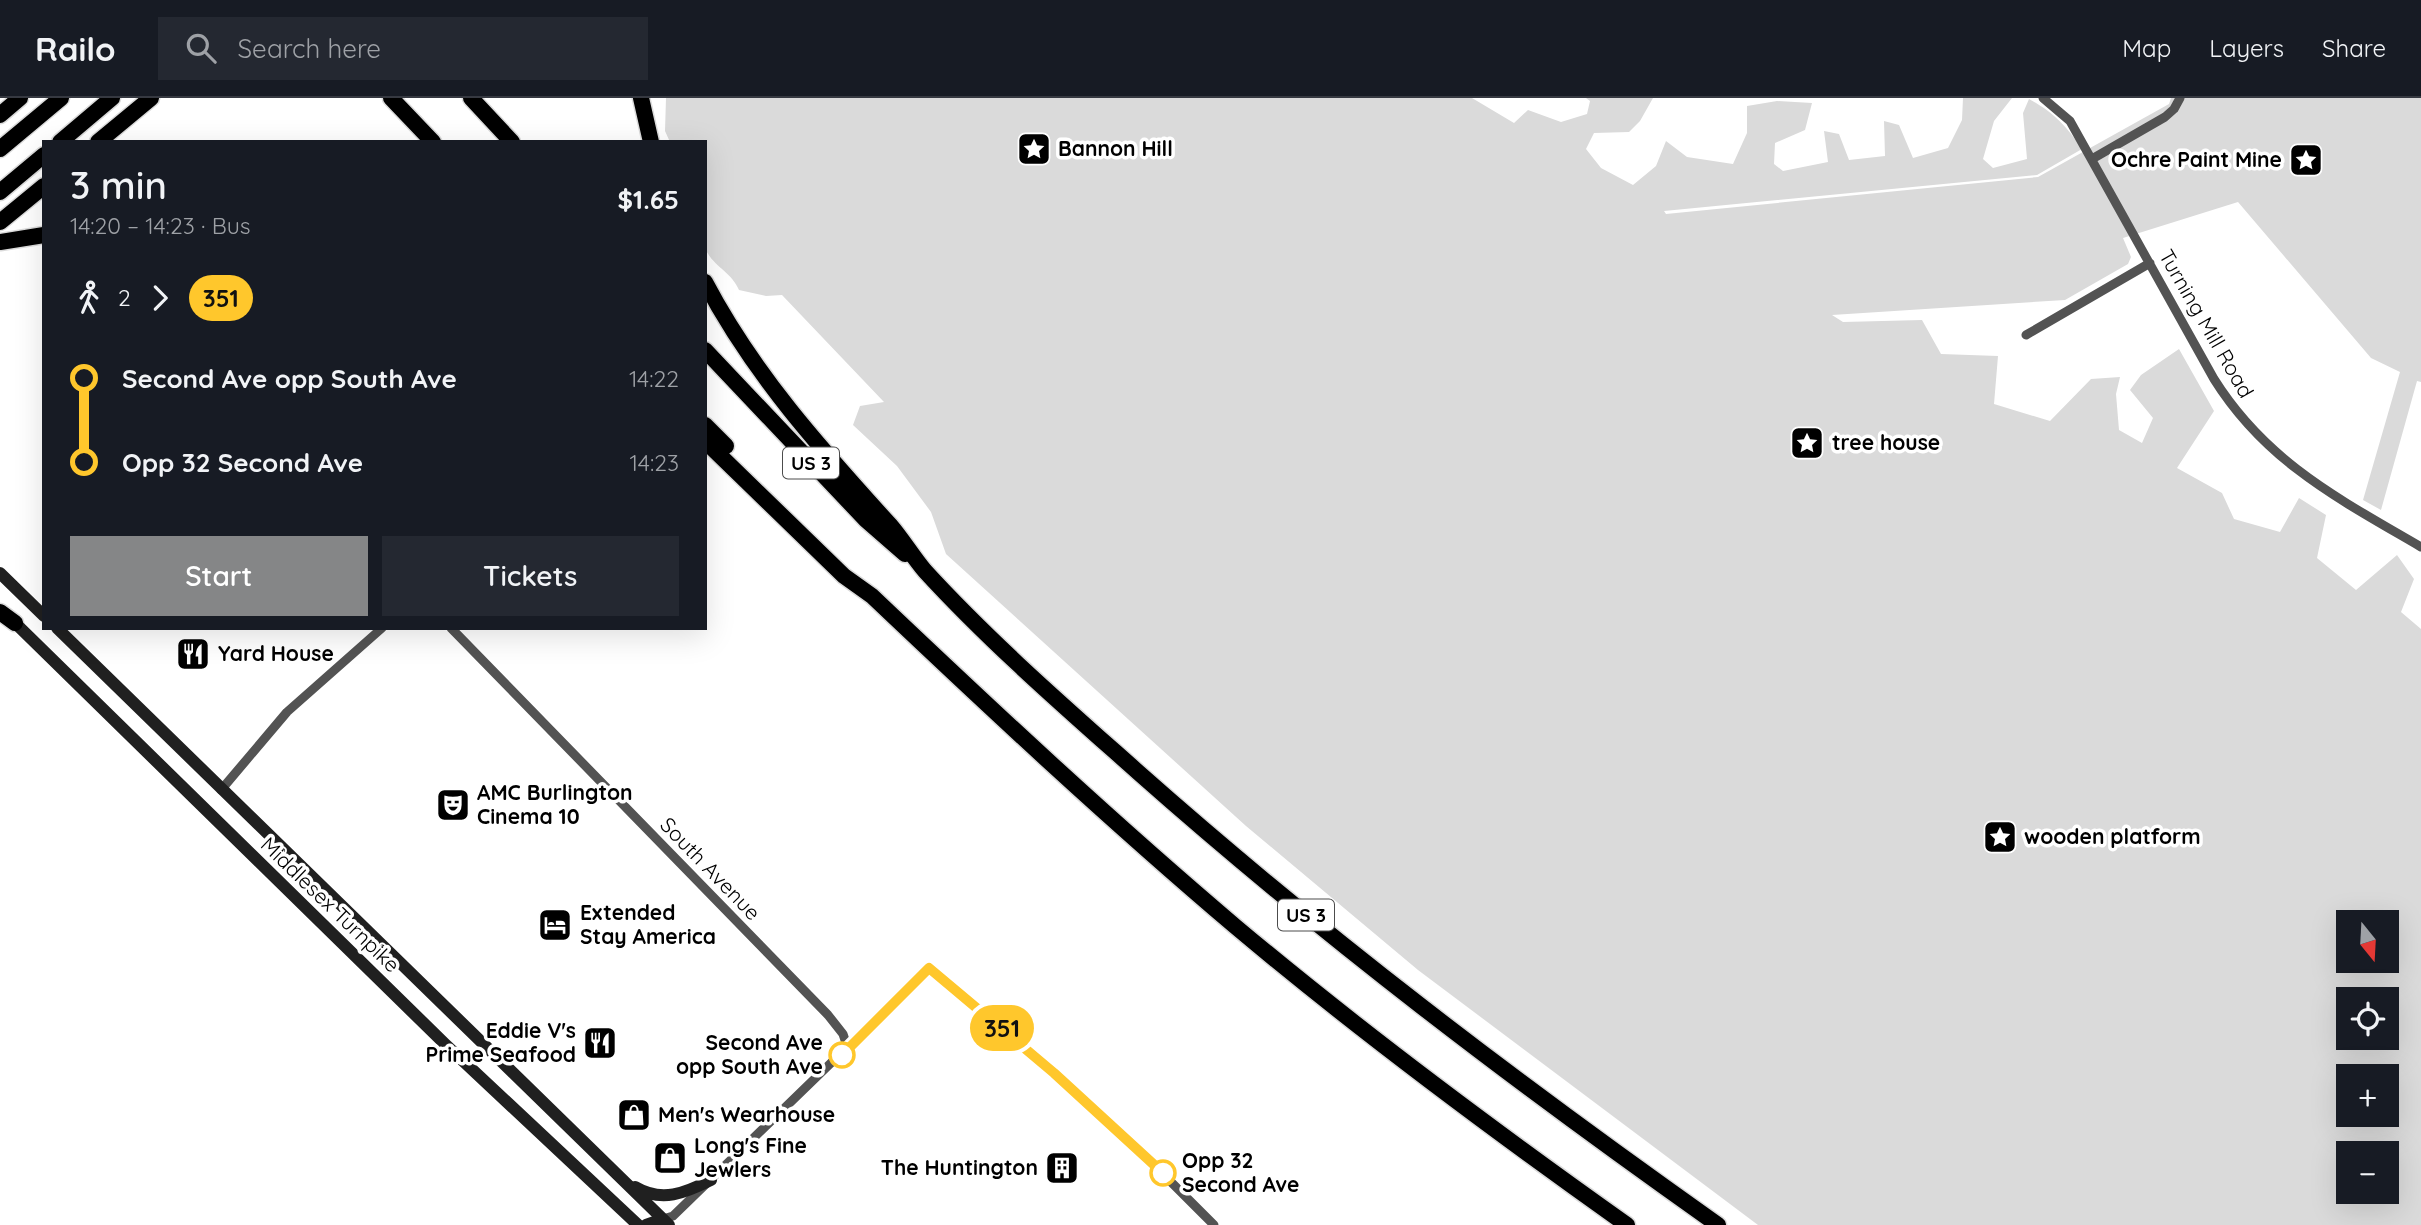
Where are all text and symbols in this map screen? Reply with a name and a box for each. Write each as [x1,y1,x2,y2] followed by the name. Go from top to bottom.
[158,17,648,80] search box
[35,28,116,69] text: Railo
[182,29,220,67] icon: search
[238,32,381,65] text: Search here
[2122,33,2171,63] text: Map
[2209,33,2284,63] text: Layers
[2322,33,2386,63] text: Share
[1015,130,1053,168] place icon: Bannon Hill
[1058,135,1173,161] place label: Bannon Hill
[2287,141,2325,179] place icon: Ochre Paint Mine
[2111,146,2282,172] place label: Ochre Paint Mine
[70,161,167,209] text: 3 min
[618,183,679,216] text: $1.65
[70,211,251,240] text: 14:20 – 14:23 · Bus
[2154,245,2260,402] street label: Turning Mill Road
[70,279,108,317] icon: walk
[141,279,179,317] icon: forward
[118,283,131,312] text: 2
[203,283,239,313] text: 351
[122,362,457,395] text: Second Ave opp South Ave
[629,364,679,393] text: 14:22
[1788,424,1826,462] place icon: tree house
[1832,429,1940,455] place label: tree house
[122,446,363,479] text: Opp 32 Second Ave
[630,448,679,477] text: 14:23
[783,448,839,478] road number: US 3
[70,536,368,616] button: Start
[382,536,679,616] button: Tickets
[174,635,212,673] restaurant icon: Yard House
[218,640,334,666] place label: Yard House
[477,779,633,829] place label: AMC Burlington Cinema 10
[434,786,472,824] theatre icon: AMC Burlington Cinema 10
[655,811,766,925] street label: South Avenue
[1981,818,2019,856] place icon: wooden platform
[2024,823,2201,849] place label: wooden platform
[256,831,406,977] street label: Middlesex Turnpike
[580,899,716,949] place label: Extended Stay America
[1278,900,1334,930] road number: US 3
[536,906,574,944] hotel icon: Extended Stay America
[2336,910,2399,973] north arrow
[2336,910,2399,1204] map controls
[2336,987,2399,1050] button: locate
[962,1005,1042,1051] line badge: 351
[984,1013,1020,1043] text: 351
[425,1017,576,1067] place label: Eddie V's Prime Seafood
[581,1024,619,1062] restaurant icon: Eddie V's Prime Seafood
[676,1029,823,1079] place label: Second Ave opp South Ave
[829,1042,855,1068] marker: Second Ave opp South Ave
[2336,1064,2399,1127] button: +
[615,1096,653,1134] shop icon: Men's Wearhouse
[658,1101,835,1127] place label: Men's Wearhouse
[694,1132,807,1182] place label: Long's Fine Jewlers
[651,1139,689,1177] shop icon: Long's Fine Jewlers
[2336,1141,2399,1204] button: −
[1182,1147,1299,1197] place label: Opp 32 Second Ave
[1043,1149,1081,1187] building icon: The Huntington
[881,1154,1038,1180] place label: The Huntington
[1150,1160,1176,1186] marker: Opp 32 Second Ave

